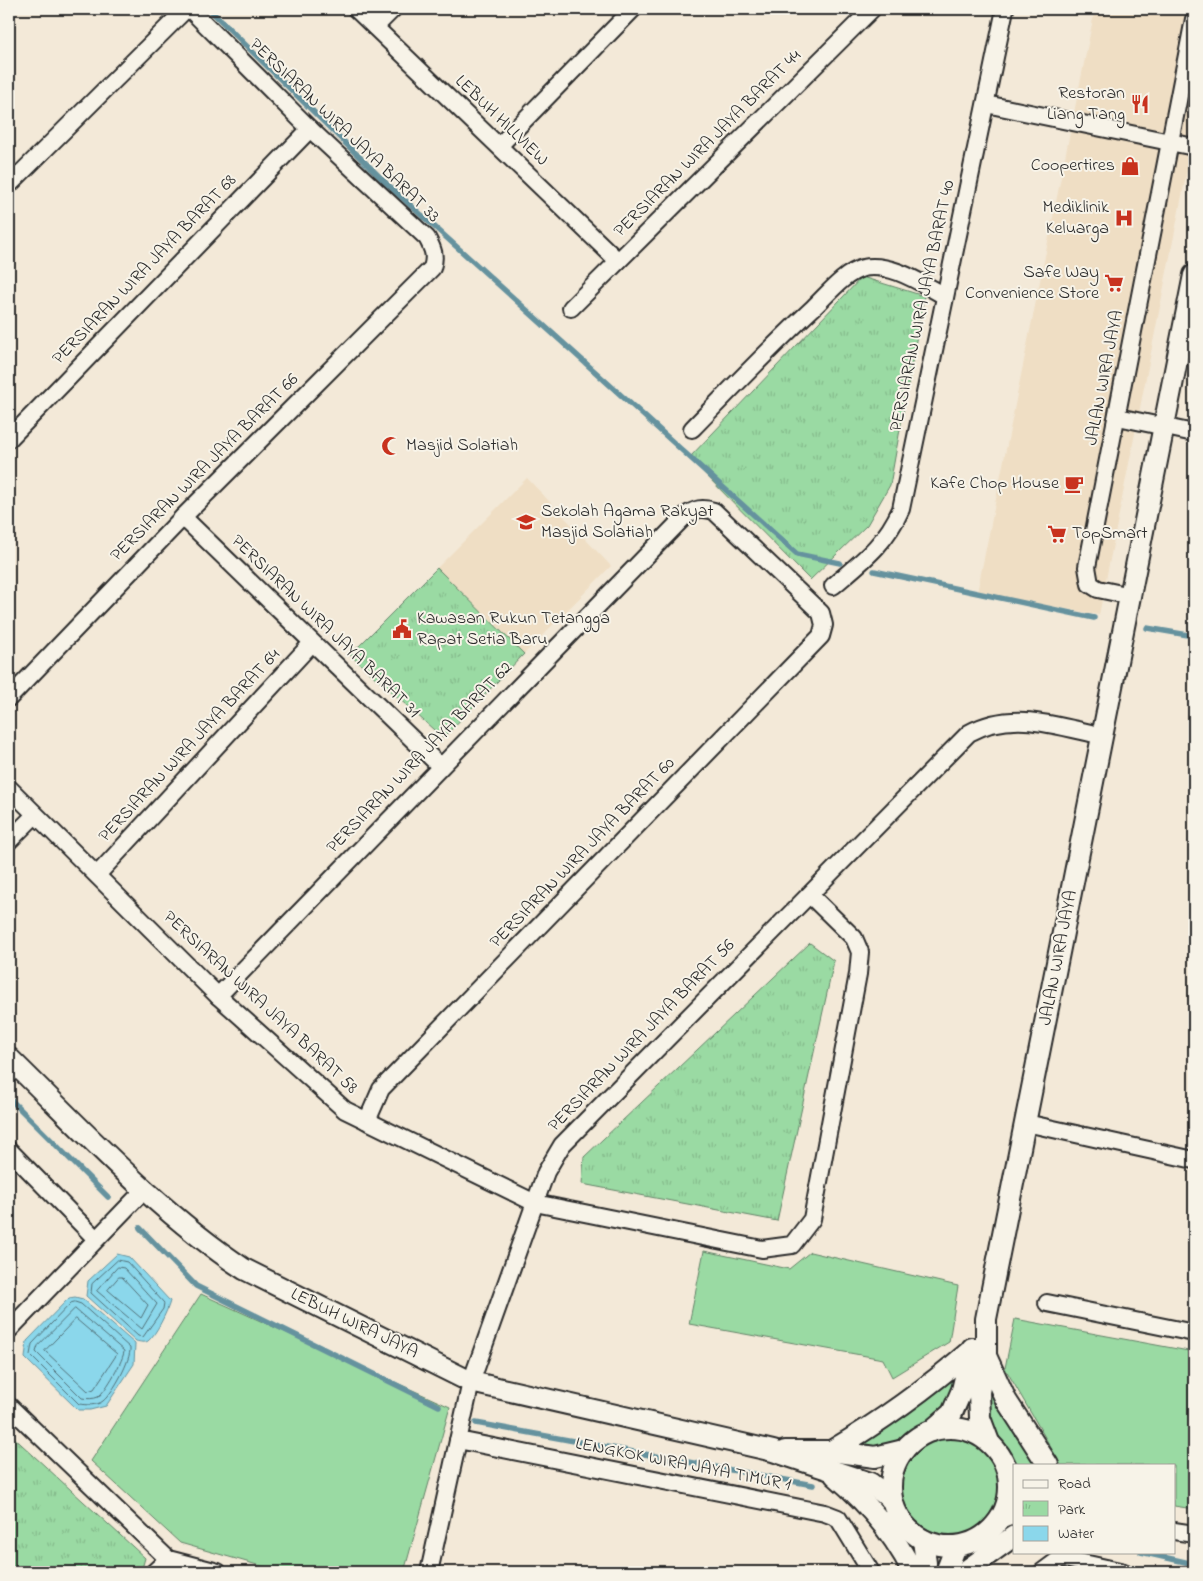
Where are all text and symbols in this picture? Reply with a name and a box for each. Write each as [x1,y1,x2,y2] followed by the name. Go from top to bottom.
[243,33,445,229] street label: PERSIARAN WIRA JAYA BARAT 33
[608,44,808,244] street label: PERSIARAN WIRA JAYA BARAT 44
[448,69,554,173] street label: LEBUH HILLVIEW
[1047,81,1125,129] place label: Restoran Liang Tang
[1129,93,1151,115] restaurant icon: Restoran Liang Tang
[1031,153,1115,179] place label: Coopertires
[1119,155,1141,177] shop icon: Coopertires
[47,169,243,371] street label: PERSIARAN WIRA JAYA BARAT 68
[884,178,962,434] street label: PERSIARAN WIRA JAYA BARAT 40
[1043,195,1109,243] place label: Mediklinik Keluarga
[1113,207,1135,229] hospital icon: Mediklinik Keluarga
[965,260,1100,307] place label: Safe Way Convenience Store
[1103,272,1125,294] supermarket icon: Safe Way Convenience Store
[1079,308,1131,448] street label: JALAN WIRA JAYA
[105,368,305,568] street label: PERSIARAN WIRA JAYA BARAT 66
[406,433,518,459] place label: Masjid Solatiah
[380,435,402,457] mosque icon: Masjid Solatiah
[930,471,1060,497] place label: Kafe Chop House
[1063,473,1085,495] cafe icon: Kafe Chop House
[541,499,714,546] place label: Sekolah Agama Rakyat Masjid Solatiah
[515,511,537,533] school or university icon: Sekolah Agama Rakyat Masjid Solatiah
[1072,521,1148,547] place label: TopSmart
[1046,523,1068,545] supermarket icon: TopSmart
[224,529,426,725] street label: PERSIARAN WIRA JAYA BARAT 31
[417,606,610,653] place label: Kawasan Rukun Tetangga Rapat Setia Baru
[391,618,413,640] public building icon: Kawasan Rukun Tetangga Rapat Setia Baru
[93,643,287,849] street label: PERSIARAN WIRA JAYA BARAT 64
[321,656,519,860] street label: PERSIARAN WIRA JAYA BARAT 62
[484,751,682,954] street label: PERSIARAN WIRA JAYA BARAT 60
[1033,888,1085,1028] street label: JALAN WIRA JAYA
[157,905,364,1101] street label: PERSIARAN WIRA JAYA BARAT 58
[543,934,742,1138] street label: PERSIARAN WIRA JAYA BARAT 56
[286,1282,422,1366] street label: LEBUH WIRA JAYA
[573,1431,793,1499] street label: LENGKOK WIRA JAYA TIMUR 1
[1013,1464,1176,1554] legend
[1058,1473,1091,1495] text: Road
[1058,1499,1086,1521] text: Park
[1058,1523,1094,1545] text: Water

